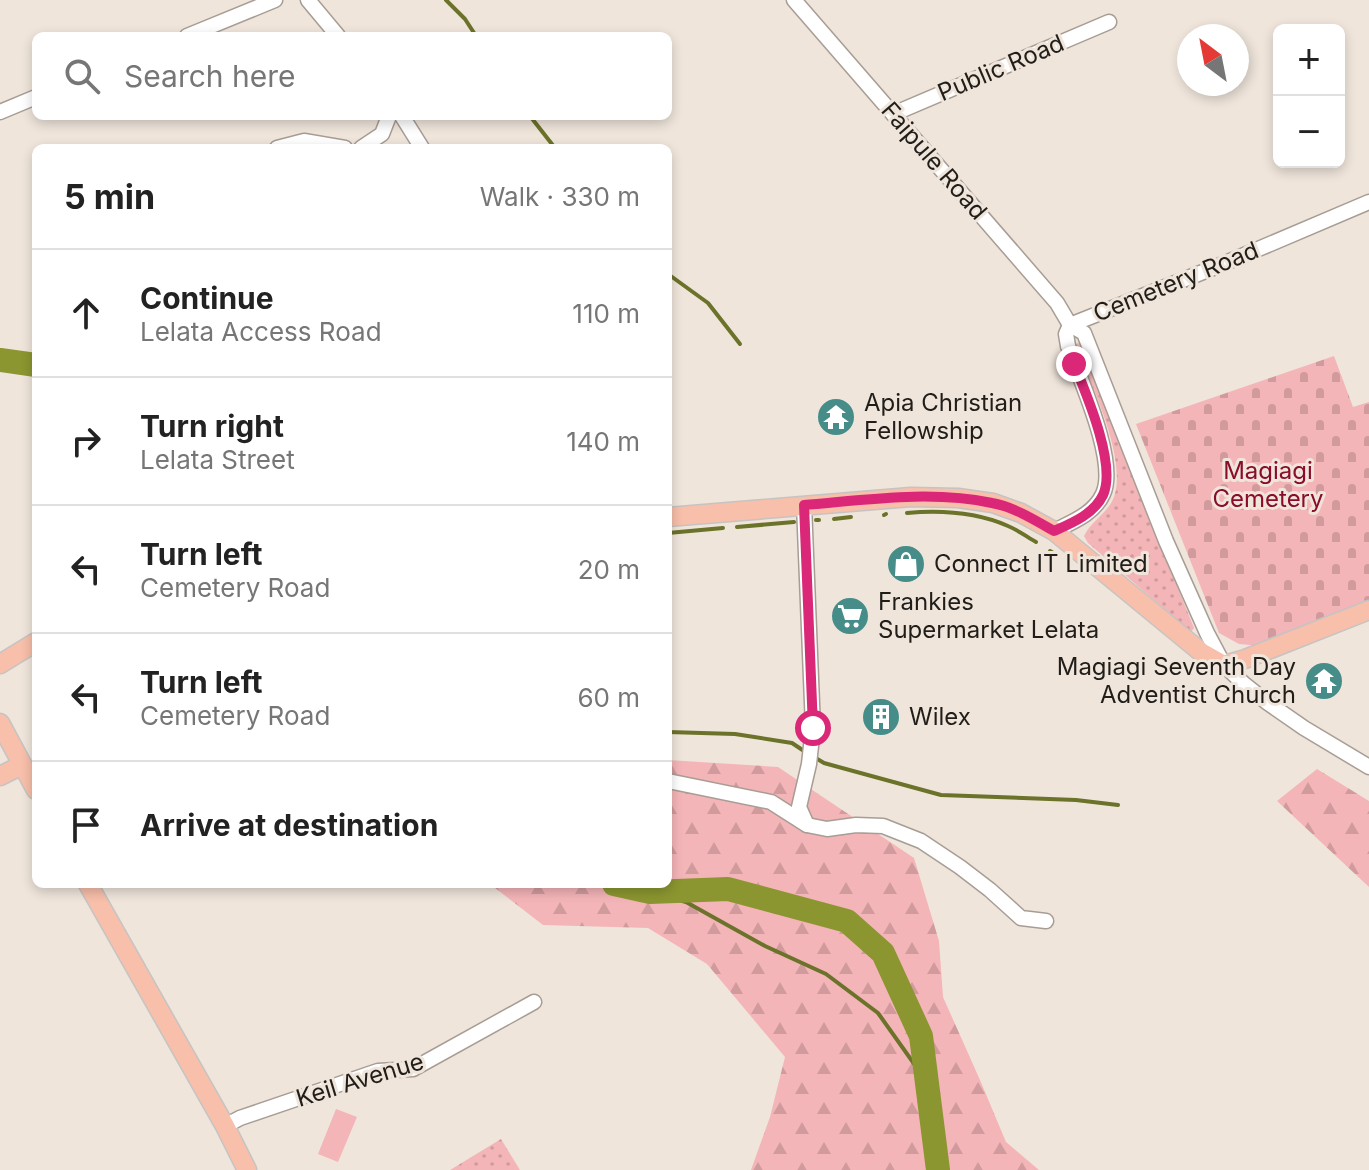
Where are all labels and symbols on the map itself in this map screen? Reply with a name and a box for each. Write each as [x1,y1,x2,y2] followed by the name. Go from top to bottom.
[1177,24,1249,96] north arrow
[933,28,1068,107] street label: Public Road
[875,96,993,225] street label: Faipule Road
[1089,235,1263,328] street label: Cemetery Road
[1056,346,1092,382] route end
[864,388,1022,445] place label: Apia Christian Fellowship
[815,396,857,438] temple icon: Apia Christian Fellowship
[1212,456,1324,513] park label: Magiagi Cemetery
[885,543,927,585] shop icon: Connect IT Limited
[934,549,1148,578] place label: Connect IT Limited
[878,587,1099,644] place label: Frankies Supermarket Lelata
[829,595,871,637] supermarket icon: Frankies Supermarket Lelata
[1057,652,1296,709] place label: Magiagi Seventh Day Adventist Church
[1303,660,1345,702] temple icon: Magiagi Seventh Day Adventist Church
[860,696,902,738] building icon: Wilex
[909,702,971,731] place label: Wilex
[795,710,831,746] route start
[293,1046,427,1113] street label: Keil Avenue

